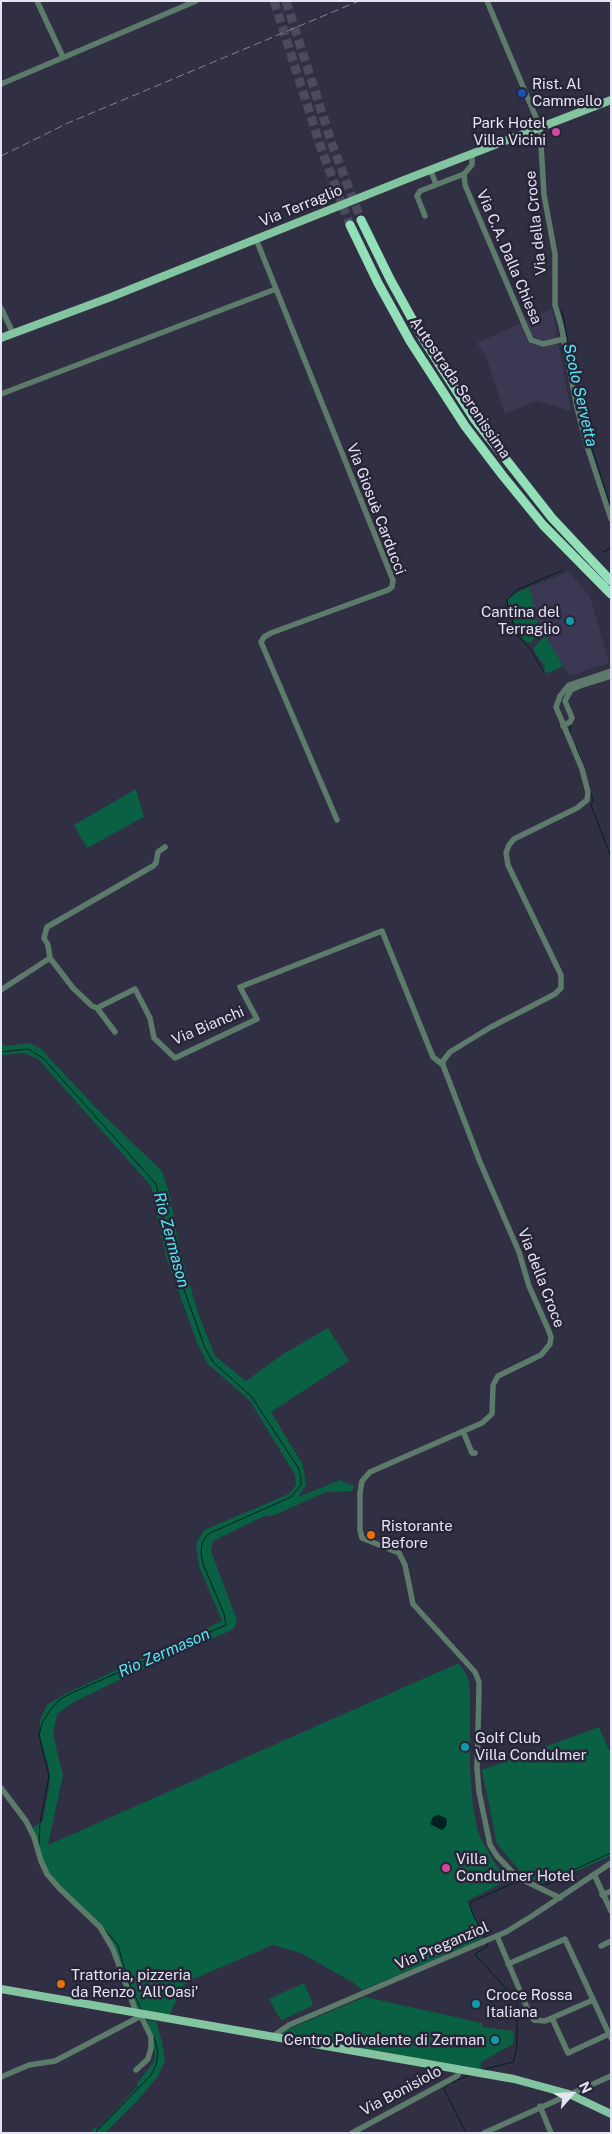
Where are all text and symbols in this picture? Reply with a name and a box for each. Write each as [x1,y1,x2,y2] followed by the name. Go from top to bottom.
[532,75,602,110] place label: Rist. Al Cammello
[516,87,528,99] marker: Rist. Al Cammello
[472,114,546,149] place label: Park Hotel Villa Vicini
[550,126,562,138] marker: Park Hotel Villa Vicini
[522,170,550,276] street label: Via della Croce
[257,181,345,231] street label: Via Terraglio
[473,187,545,327] street label: Via C.A. Dalla Chiesa
[406,314,514,462] street label: Autostrada Serenissima
[559,341,601,449] water label: Scolo Servetta
[343,441,409,577] street label: Via Giosuè Carducci
[481,603,560,638] place label: Cantina del Terraglio
[564,615,576,627] marker: Cantina del Terraglio
[169,1003,247,1049] street label: Via Bianchi
[149,1190,193,1290] water label: Rio Zermason
[514,1226,568,1330] street label: Via della Croce
[381,1517,453,1552] place label: Ristorante Before
[365,1529,377,1541] marker: Ristorante Before
[115,1624,213,1682] water label: Rio Zermason
[475,1729,587,1764] place label: Golf Club Villa Condulmer
[459,1741,471,1753] marker: Golf Club Villa Condulmer
[456,1850,575,1885] place label: Villa Condulmer Hotel
[440,1862,452,1874] marker: Villa Condulmer Hotel
[393,1918,491,1974] street label: Via Preganziol
[71,1966,198,2001] place label: Trattoria, pizzeria da Renzo 'All'Oasi'
[55,1978,67,1990] marker: Trattoria, pizzeria da Renzo 'All'Oasi'
[486,1986,573,2021] place label: Croce Rossa Italiana
[470,1998,482,2010] marker: Croce Rossa Italiana
[284,2031,485,2049] place label: Centro Polivalente di Zerman
[489,2034,501,2046] marker: Centro Polivalente di Zerman
[357,2062,445,2120] street label: Via Bonisiolo
[547,2069,597,2119] north arrow
[576,2079,595,2096] text: N

